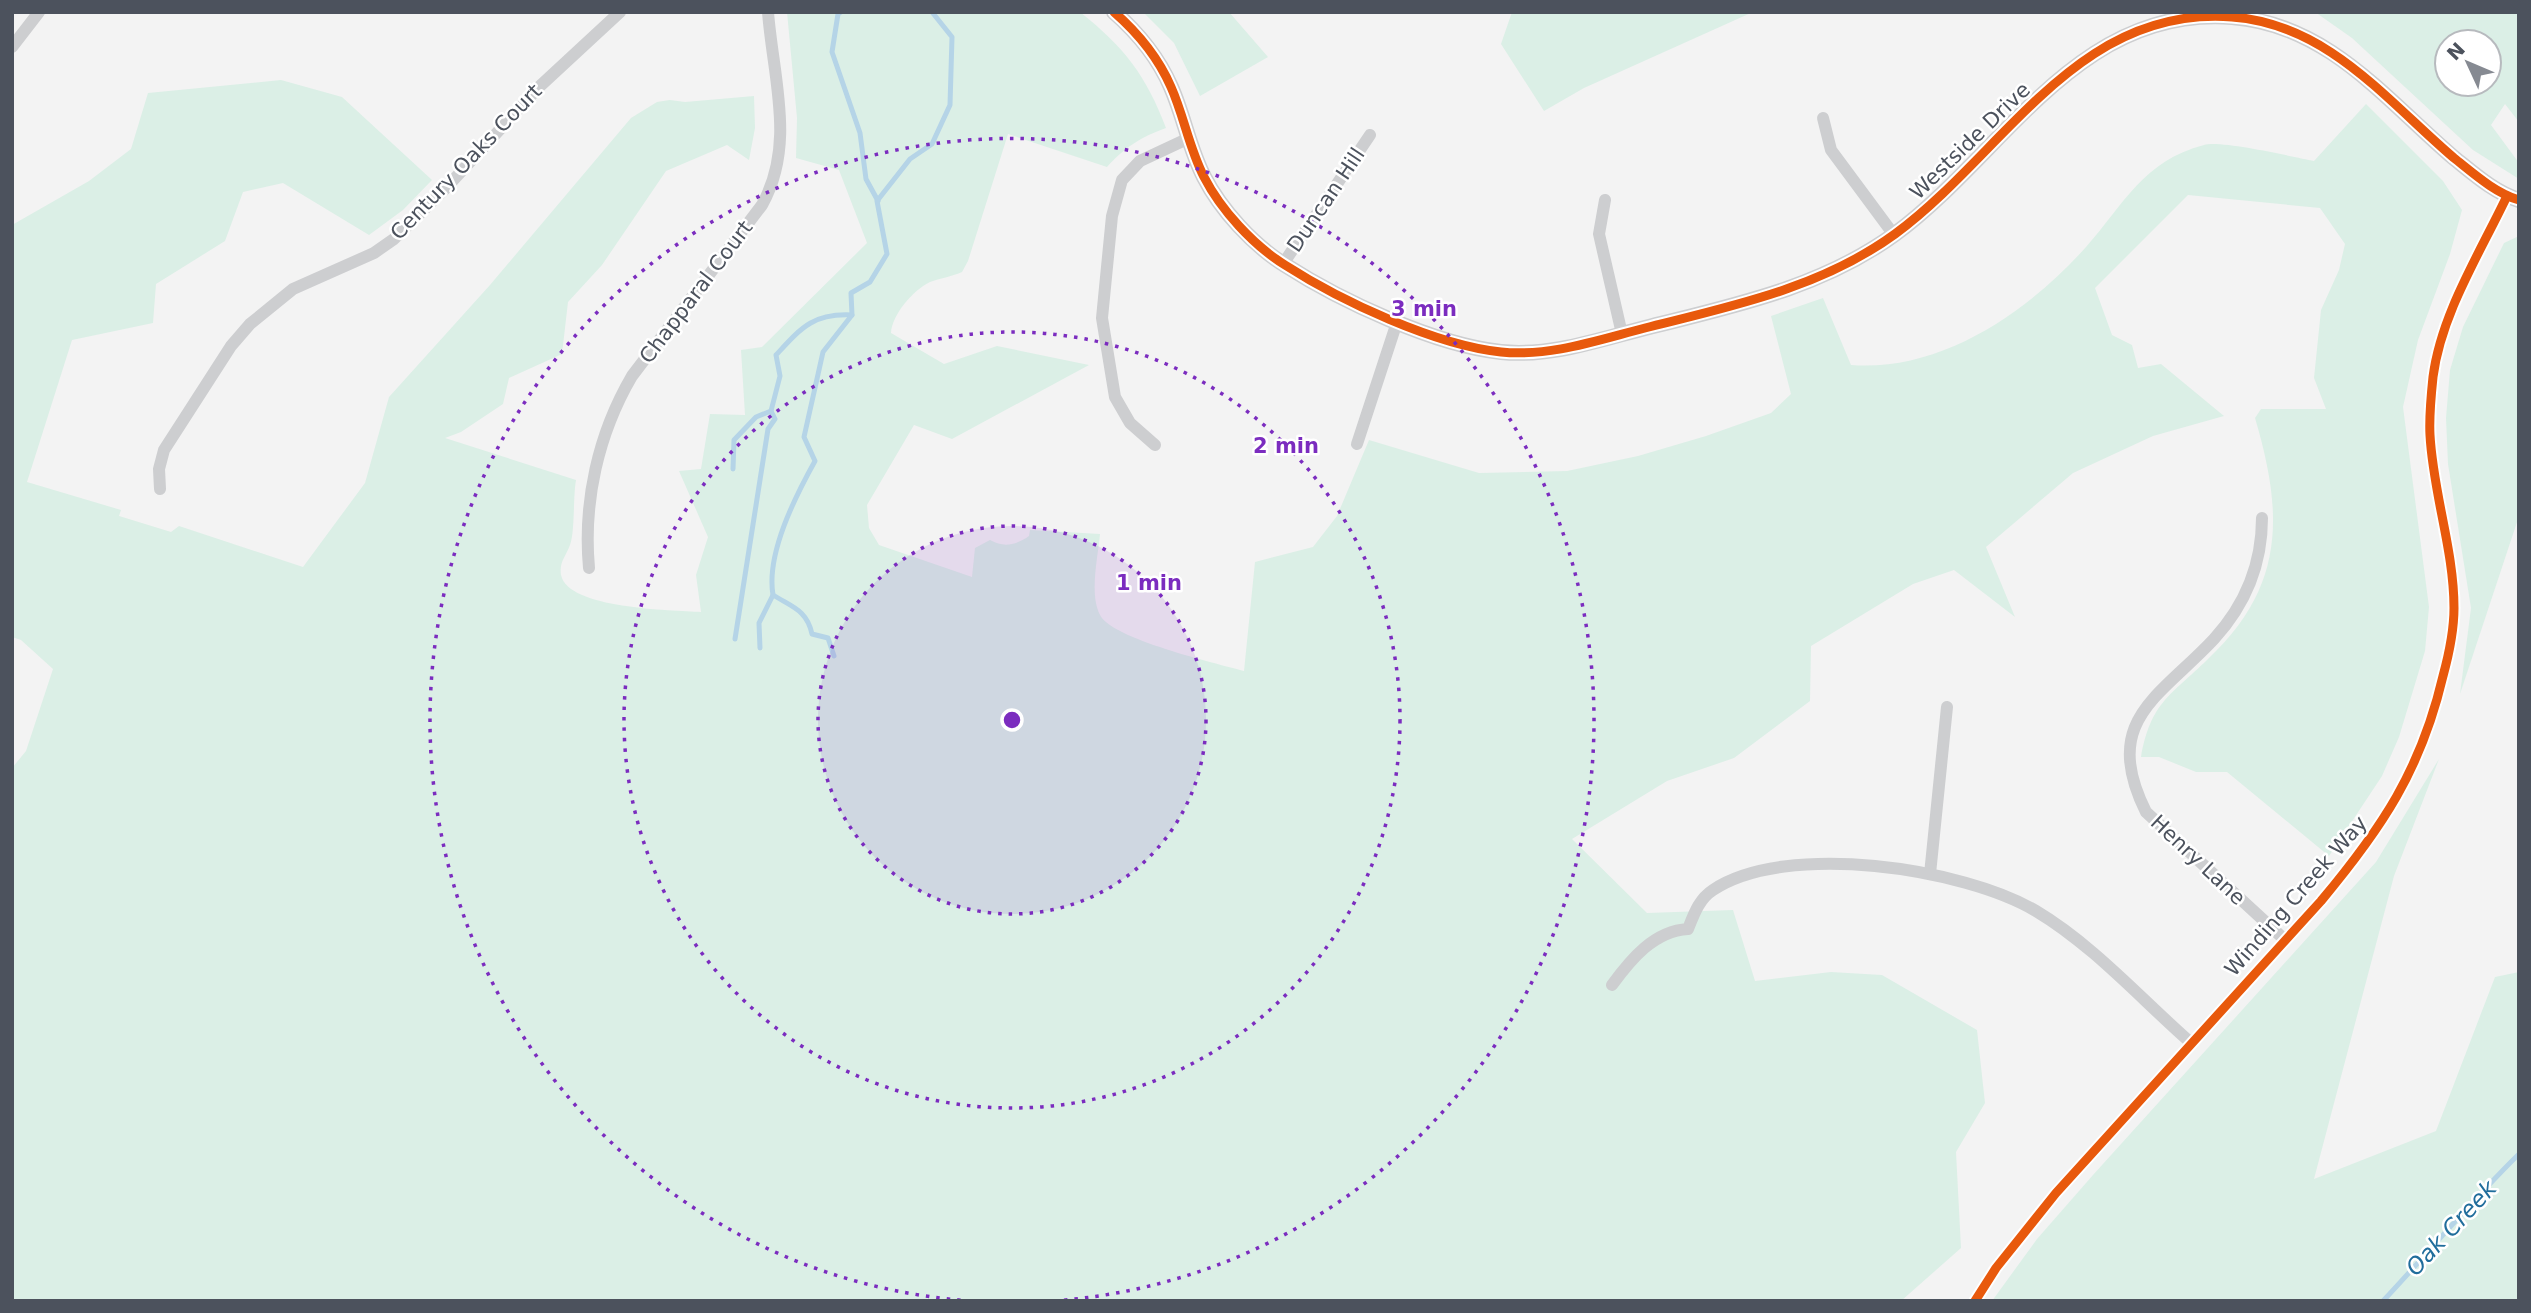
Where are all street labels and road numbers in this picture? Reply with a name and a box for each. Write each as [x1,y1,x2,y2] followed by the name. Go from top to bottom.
[1905,78,2035,204] street label: Westside Drive
[385,79,547,245] street label: Century Oaks Court
[1282,143,1370,257] street label: Duncan Hill
[635,216,757,368] street label: Chapparal Court
[2146,810,2250,910] street label: Henry Lane
[2220,811,2372,981] street label: Winding Creek Way

